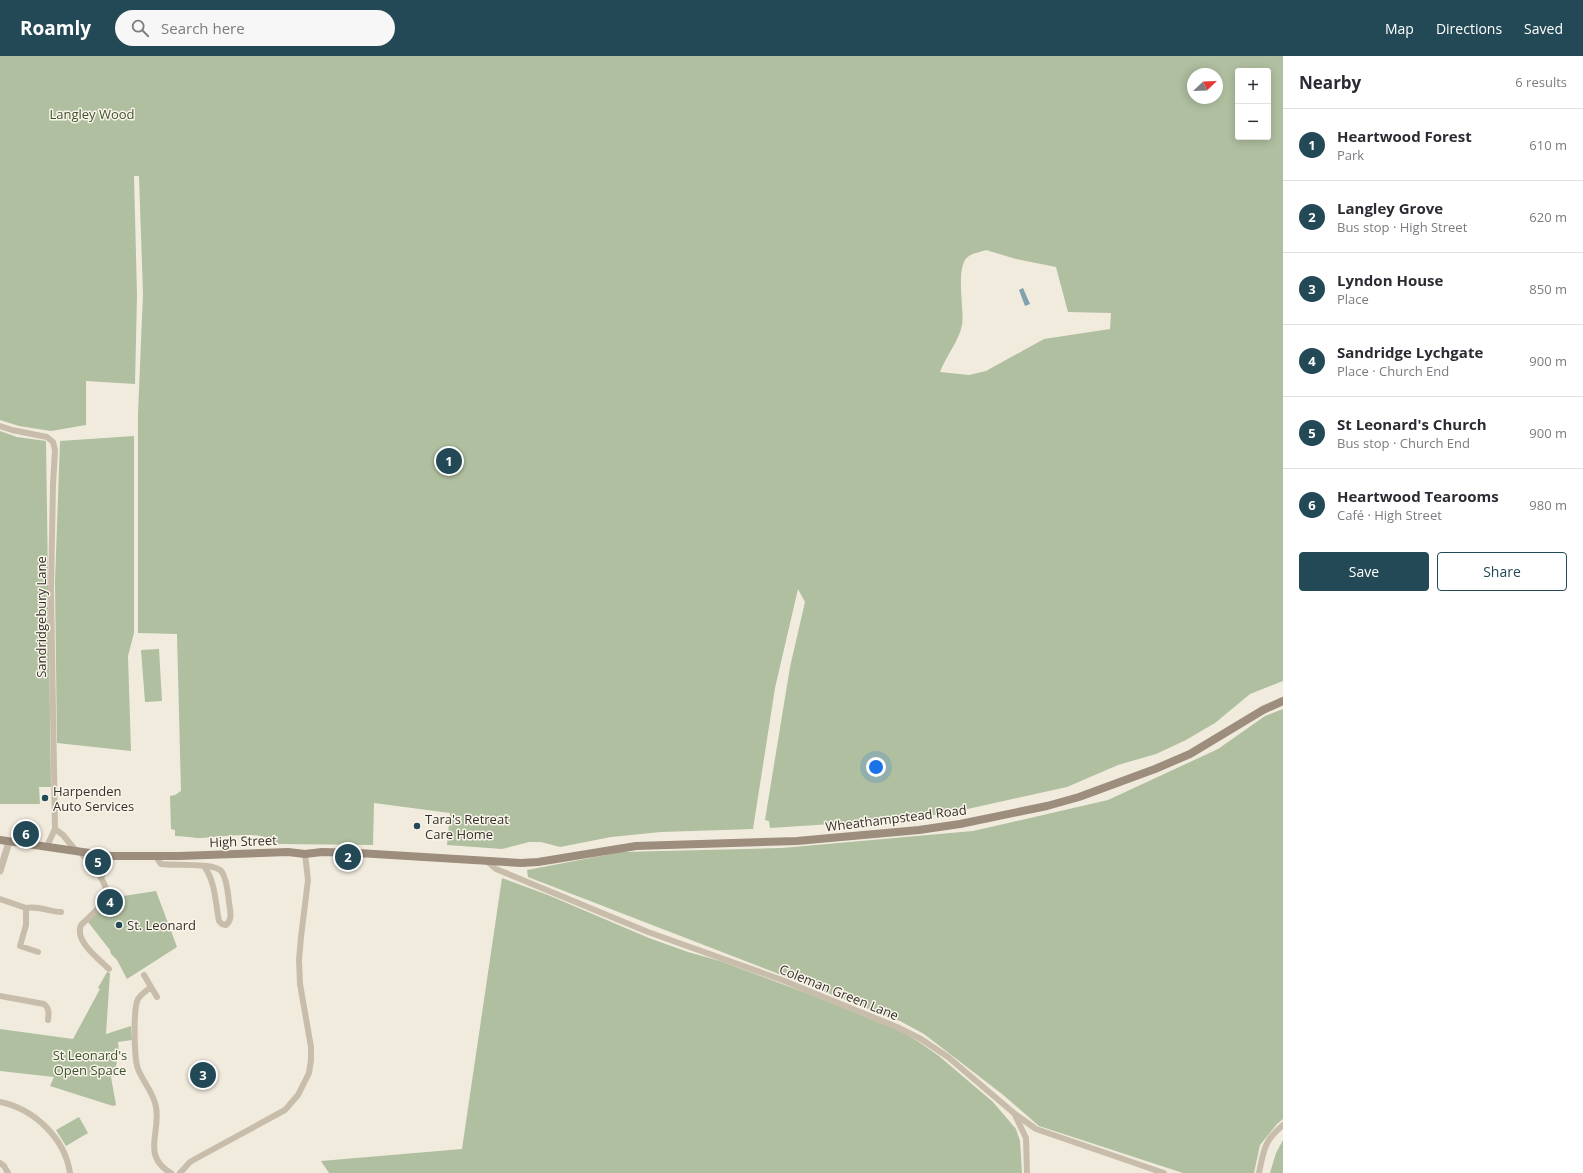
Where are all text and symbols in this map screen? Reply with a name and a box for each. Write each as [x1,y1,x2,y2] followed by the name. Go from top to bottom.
[115,10,395,46] search box
[20,15,91,41] text: Roamly
[129,17,151,39] icon: search
[161,18,245,38] text: Search here
[1385,19,1414,38] text: Map
[1436,19,1502,38] text: Directions
[1524,19,1563,38] text: Saved
[1187,68,1223,104] north arrow
[1235,68,1271,140] map controls
[1235,68,1271,104] button: +
[1299,71,1361,94] text: Nearby
[1515,73,1567,91] text: 6 results
[1235,104,1271,140] button: −
[49,105,135,123] park label: Langley Wood
[1337,126,1472,146] text: Heartwood Forest
[1308,136,1316,154] text: 1
[1529,136,1567,154] text: 610 m
[1337,146,1364,164] text: Park
[1337,198,1443,218] text: Langley Grove
[1308,208,1316,226] text: 2
[1529,208,1567,226] text: 620 m
[1337,218,1467,236] text: Bus stop · High Street
[1337,270,1443,290] text: Lyndon House
[1308,280,1316,298] text: 3
[1529,280,1567,298] text: 850 m
[1337,290,1369,308] text: Place
[1337,342,1483,362] text: Sandridge Lychgate
[1308,352,1316,370] text: 4
[1529,352,1567,370] text: 900 m
[1337,362,1449,380] text: Place · Church End
[1337,414,1487,434] text: St Leonard's Church
[1308,424,1316,442] text: 5
[1529,424,1567,442] text: 900 m
[1337,434,1470,452] text: Bus stop · Church End
[436,446,462,476] pin: 1
[1337,486,1499,506] text: Heartwood Tearooms
[1308,496,1316,514] text: 6
[1529,496,1567,514] text: 980 m
[1337,506,1442,524] text: Café · High Street
[1299,552,1429,591] button: Save
[1437,552,1567,591] button: Share
[32,556,50,678] street label: Sandridgebury Lane
[866,757,886,777] your location
[53,782,134,815] place label: Harpenden Auto Services
[40,793,50,803] marker: Harpenden Auto Services
[824,800,968,836] street label: Wheathampstead Road
[425,810,509,843] place label: Tara's Retreat Care Home
[13,819,39,849] pin: 6
[412,821,422,831] marker: Tara's Retreat Care Home
[209,831,277,851] street label: High Street
[335,842,361,872] pin: 2
[85,847,111,877] pin: 5
[97,887,123,917] pin: 4
[127,916,196,934] place label: St. Leonard
[114,920,124,930] marker: St. Leonard
[777,960,901,1024] street label: Coleman Green Lane
[53,1046,127,1079] park label: St Leonard's Open Space
[190,1060,216,1090] pin: 3

